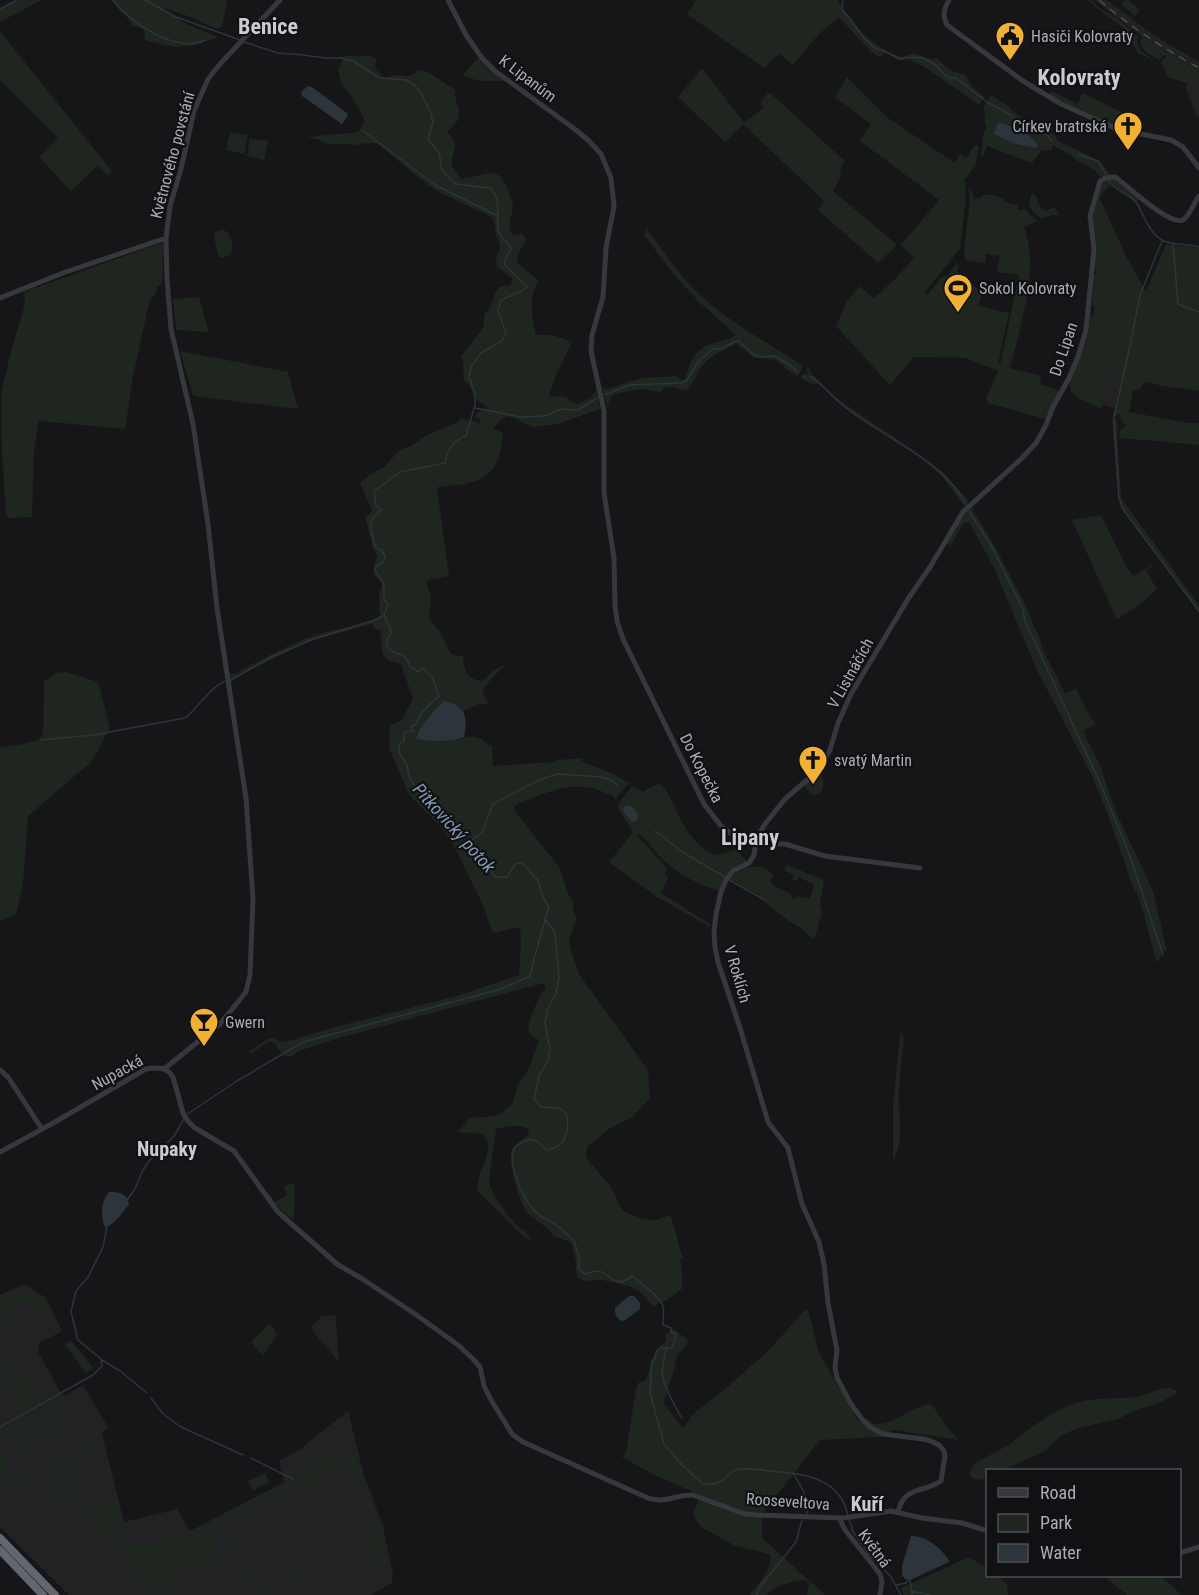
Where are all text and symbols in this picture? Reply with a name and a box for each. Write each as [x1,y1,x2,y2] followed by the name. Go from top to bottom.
[238,14,298,39] district label: Benice
[994,20,1026,62] public building icon: Hasiči Kolovraty
[1031,27,1133,46] place label: Hasiči Kolovraty
[495,51,560,106] street label: K Lipanům
[1038,65,1121,90] district label: Kolovraty
[146,88,199,221] street label: Květnového povstání
[1112,110,1144,152] church icon: Církev bratrská
[1012,117,1107,136] place label: Církev bratrská
[942,272,974,314] sports icon: Sokol Kolovraty
[979,279,1077,298] place label: Sokol Kolovraty
[1045,320,1081,378] street label: Do Lipan
[823,635,878,712] street label: V Listnáčích
[676,730,727,806] street label: Do Kopečka
[797,744,829,786] church icon: svatý Martin
[834,751,912,770] place label: svatý Martin
[409,779,501,878] water label: Pitkovický potok
[721,825,779,850] district label: Lipany
[720,943,755,1005] street label: V Roklích
[188,1006,220,1048] bar icon: Gwern
[225,1013,265,1032] place label: Gwern
[88,1051,146,1094] street label: Nupacká
[137,1137,197,1161] district label: Nupaky
[986,1469,1181,1577] legend
[1040,1482,1076,1503] text: Road
[745,1489,831,1514] street label: Rooseveltova
[851,1492,885,1516] district label: Kuří
[1040,1512,1072,1533] text: Park
[854,1525,895,1571] street label: Květná
[1040,1542,1082,1563] text: Water

